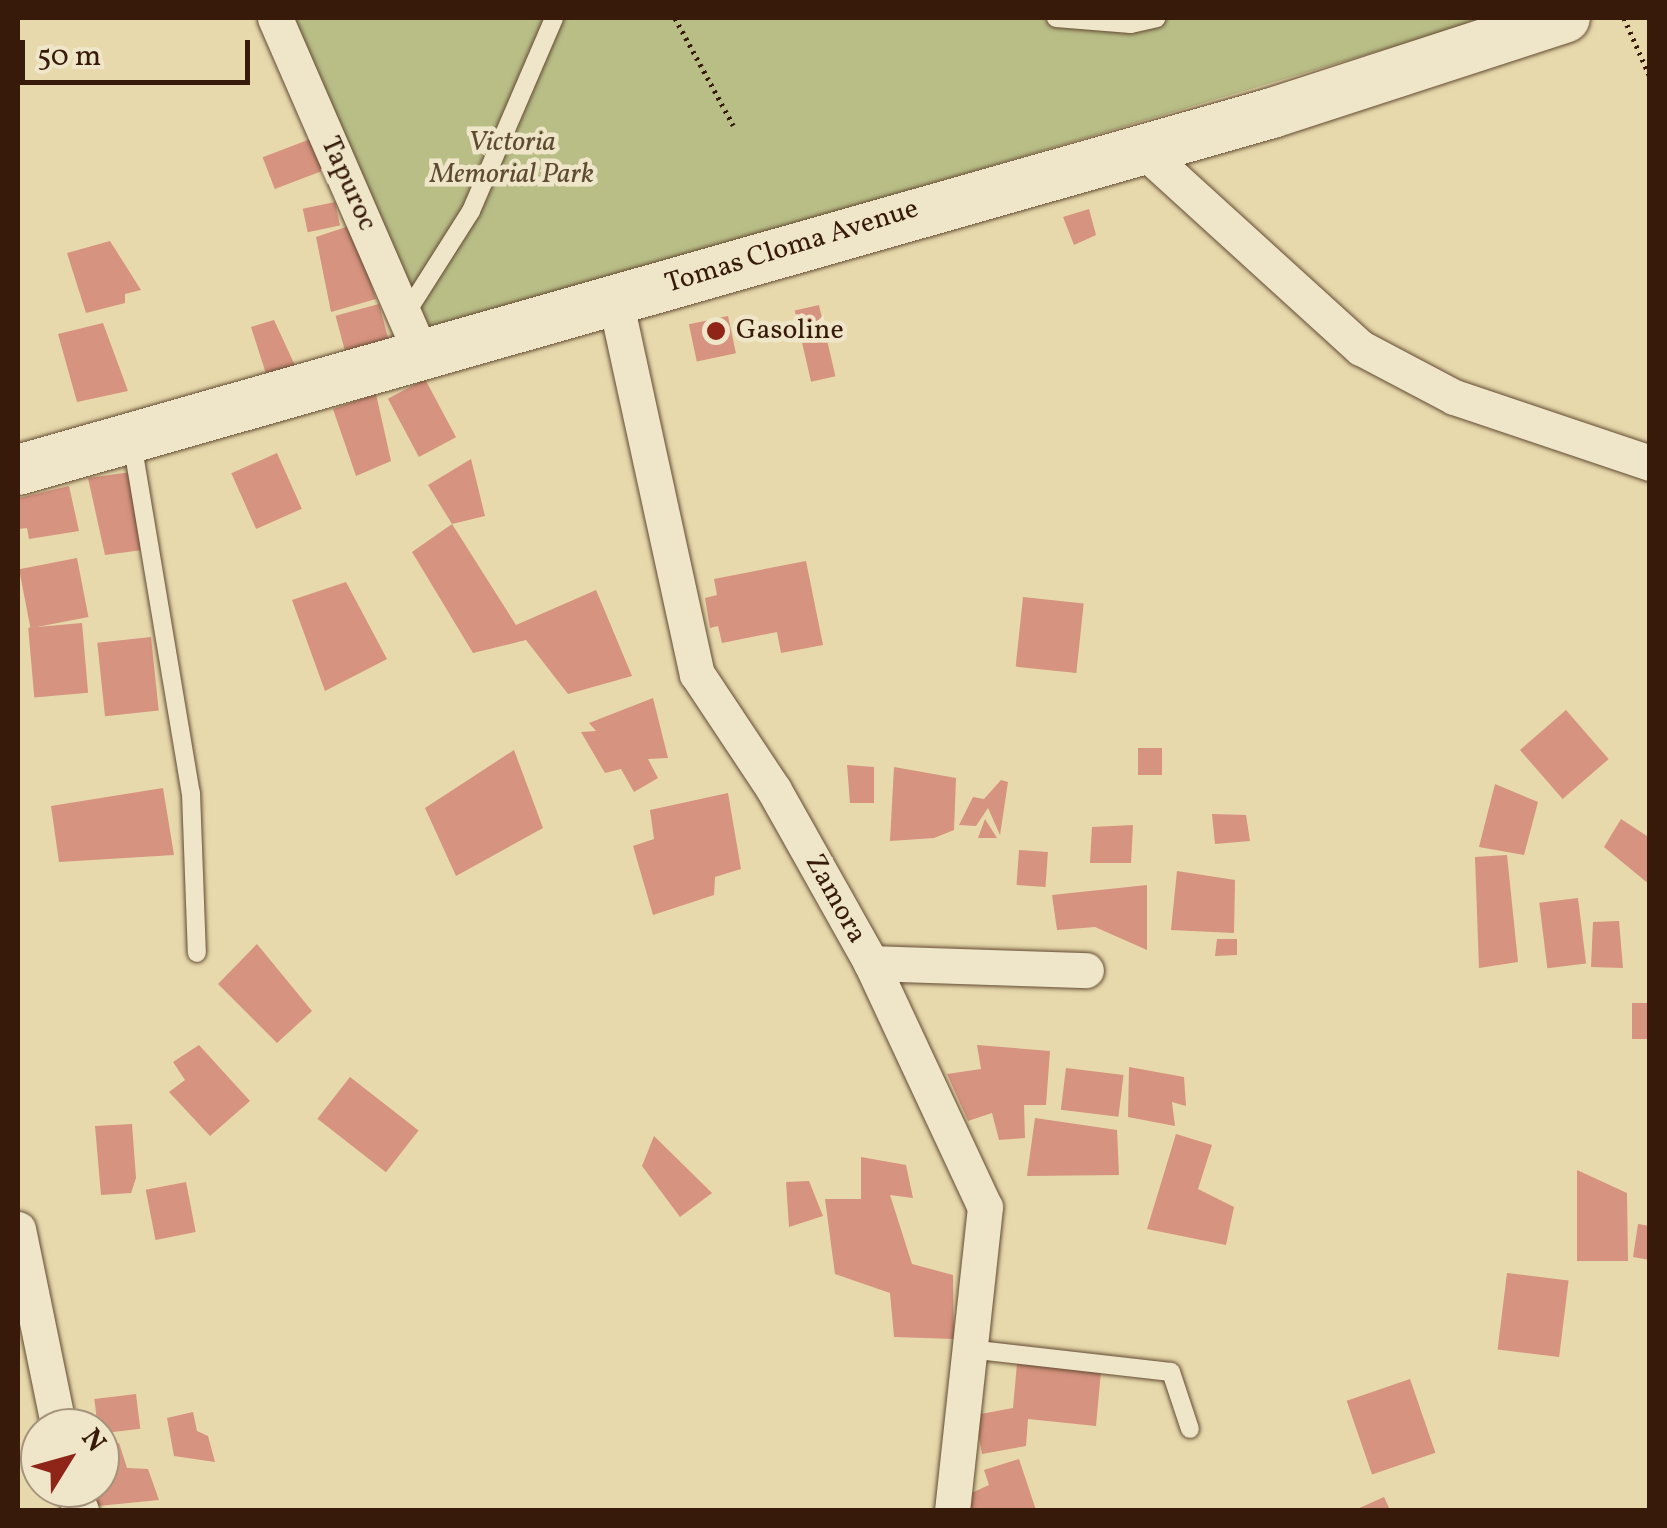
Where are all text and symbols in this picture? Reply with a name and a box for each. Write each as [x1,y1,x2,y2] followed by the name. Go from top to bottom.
[25,20,255,82] scale bar
[37,36,101,78] text: 50 m
[430,126,594,192] park label: Victoria Memorial Park
[312,132,384,236] street label: Tapuroc
[661,192,923,302] street label: Tomas Cloma Avenue
[736,314,844,348] place label: Gasoline
[705,320,727,342] marker: Gasoline
[797,848,873,950] street label: Zamora
[20,1408,120,1508] north arrow
[71,1421,114,1461] text: N

